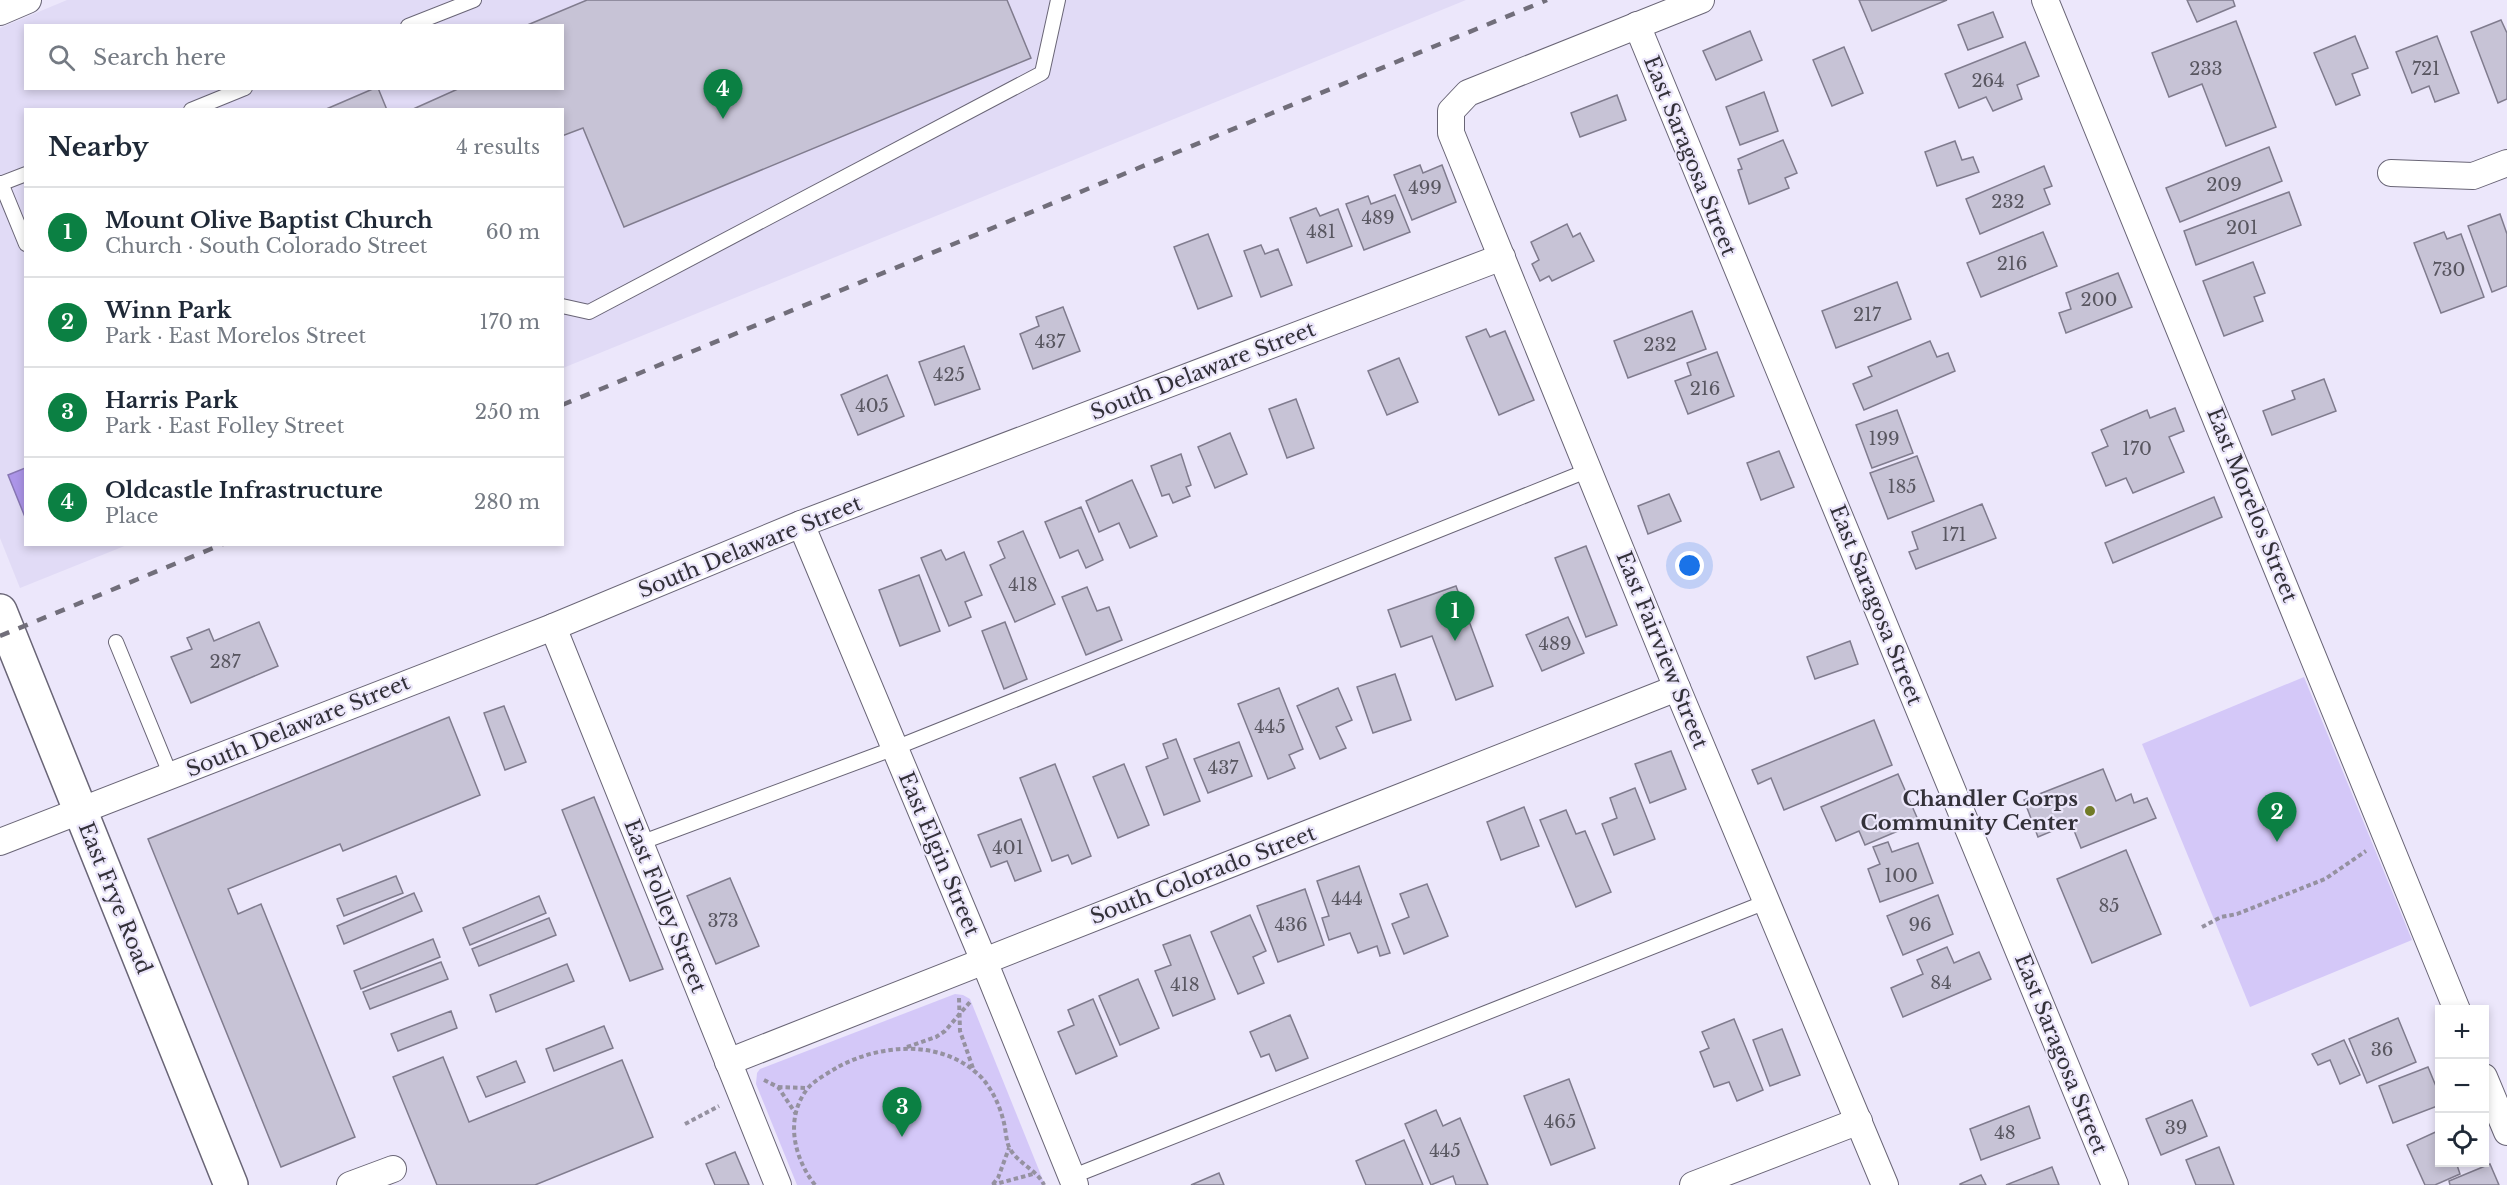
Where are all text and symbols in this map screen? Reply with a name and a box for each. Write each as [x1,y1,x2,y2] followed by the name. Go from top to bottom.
[24,24,564,90] search box
[45,41,78,74] icon: search
[93,44,226,71] text: Search here
[1638,52,1742,260] street label: East Saragosa Street
[2189,58,2223,80] house number: 233
[2412,58,2440,80] house number: 721
[704,70,742,119] pin: 4
[1971,70,2005,92] house number: 264
[48,131,149,163] text: Nearby
[456,135,540,159] text: 4 results
[2206,174,2242,196] house number: 209
[1408,177,1442,199] house number: 499
[1991,191,2025,213] house number: 232
[105,207,433,234] text: Mount Olive Baptist Church
[1361,207,1395,229] house number: 489
[2226,217,2258,239] house number: 201
[63,220,72,244] text: 1
[486,220,540,244] text: 60 m
[1306,221,1336,243] house number: 481
[105,234,427,258] text: Church · South Colorado Street
[1997,253,2027,275] house number: 216
[2433,259,2465,281] house number: 730
[2081,289,2117,311] house number: 200
[105,297,231,324] text: Winn Park
[1853,304,1882,326] house number: 217
[61,310,74,334] text: 2
[480,310,540,334] text: 170 m
[1087,316,1319,426] street label: South Delaware Street
[105,324,366,348] text: Park · East Morelos Street
[1035,331,1066,353] house number: 437
[1643,334,1677,356] house number: 232
[933,364,965,386] house number: 425
[1690,378,1720,400] house number: 216
[105,387,238,414] text: Harris Park
[855,395,889,417] house number: 405
[61,400,74,424] text: 3
[475,400,540,424] text: 250 m
[2201,404,2303,606] street label: East Morelos Street
[105,414,344,438] text: Park · East Folley Street
[1868,428,1900,450] house number: 199
[2122,438,2152,460] house number: 170
[1887,476,1917,498] house number: 185
[105,477,383,504] text: Oldcastle Infrastructure
[61,490,74,514] text: 4
[474,490,540,514] text: 280 m
[634,490,866,604] street label: South Delaware Street
[1824,501,1928,709] street label: East Saragosa Street
[105,504,159,528] text: Place
[1941,524,1967,546] house number: 171
[1610,547,1714,753] street label: East Fairview Street
[1675,551,1704,580] your location
[1008,574,1038,596] house number: 418
[1436,592,1474,641] pin: 1
[1538,633,1572,655] house number: 489
[209,651,241,673] house number: 287
[182,669,414,783] street label: South Delaware Street
[1254,716,1286,738] house number: 445
[1208,757,1239,779] house number: 437
[893,768,985,940] street label: East Elgin Street
[1861,786,2079,836] place label: Chandler Corps Community Center
[2258,792,2296,842] pin: 2
[2083,804,2097,818] marker: Chandler Corps Community Center
[618,815,712,997] street label: East Folley Street
[73,818,157,978] street label: East Frye Road
[1086,820,1320,930] street label: South Colorado Street
[992,837,1024,859] house number: 401
[1884,865,1918,887] house number: 100
[1331,888,1363,910] house number: 444
[2098,895,2120,917] house number: 85
[707,910,739,932] house number: 373
[1274,914,1308,936] house number: 436
[1908,914,1932,936] house number: 96
[2009,950,2113,1158] street label: East Saragosa Street
[1930,972,1952,994] house number: 84
[1170,974,1200,996] house number: 418
[2435,1005,2489,1167] map controls
[2435,1005,2489,1059] button: +
[2371,1039,2393,1061] house number: 36
[2435,1059,2489,1113] button: −
[882,1088,922,1137] pin: 3
[1544,1111,1576,1133] house number: 465
[2435,1113,2489,1167] button: locate
[2165,1117,2187,1139] house number: 39
[1994,1122,2016,1144] house number: 48
[1429,1140,1461,1162] house number: 445

